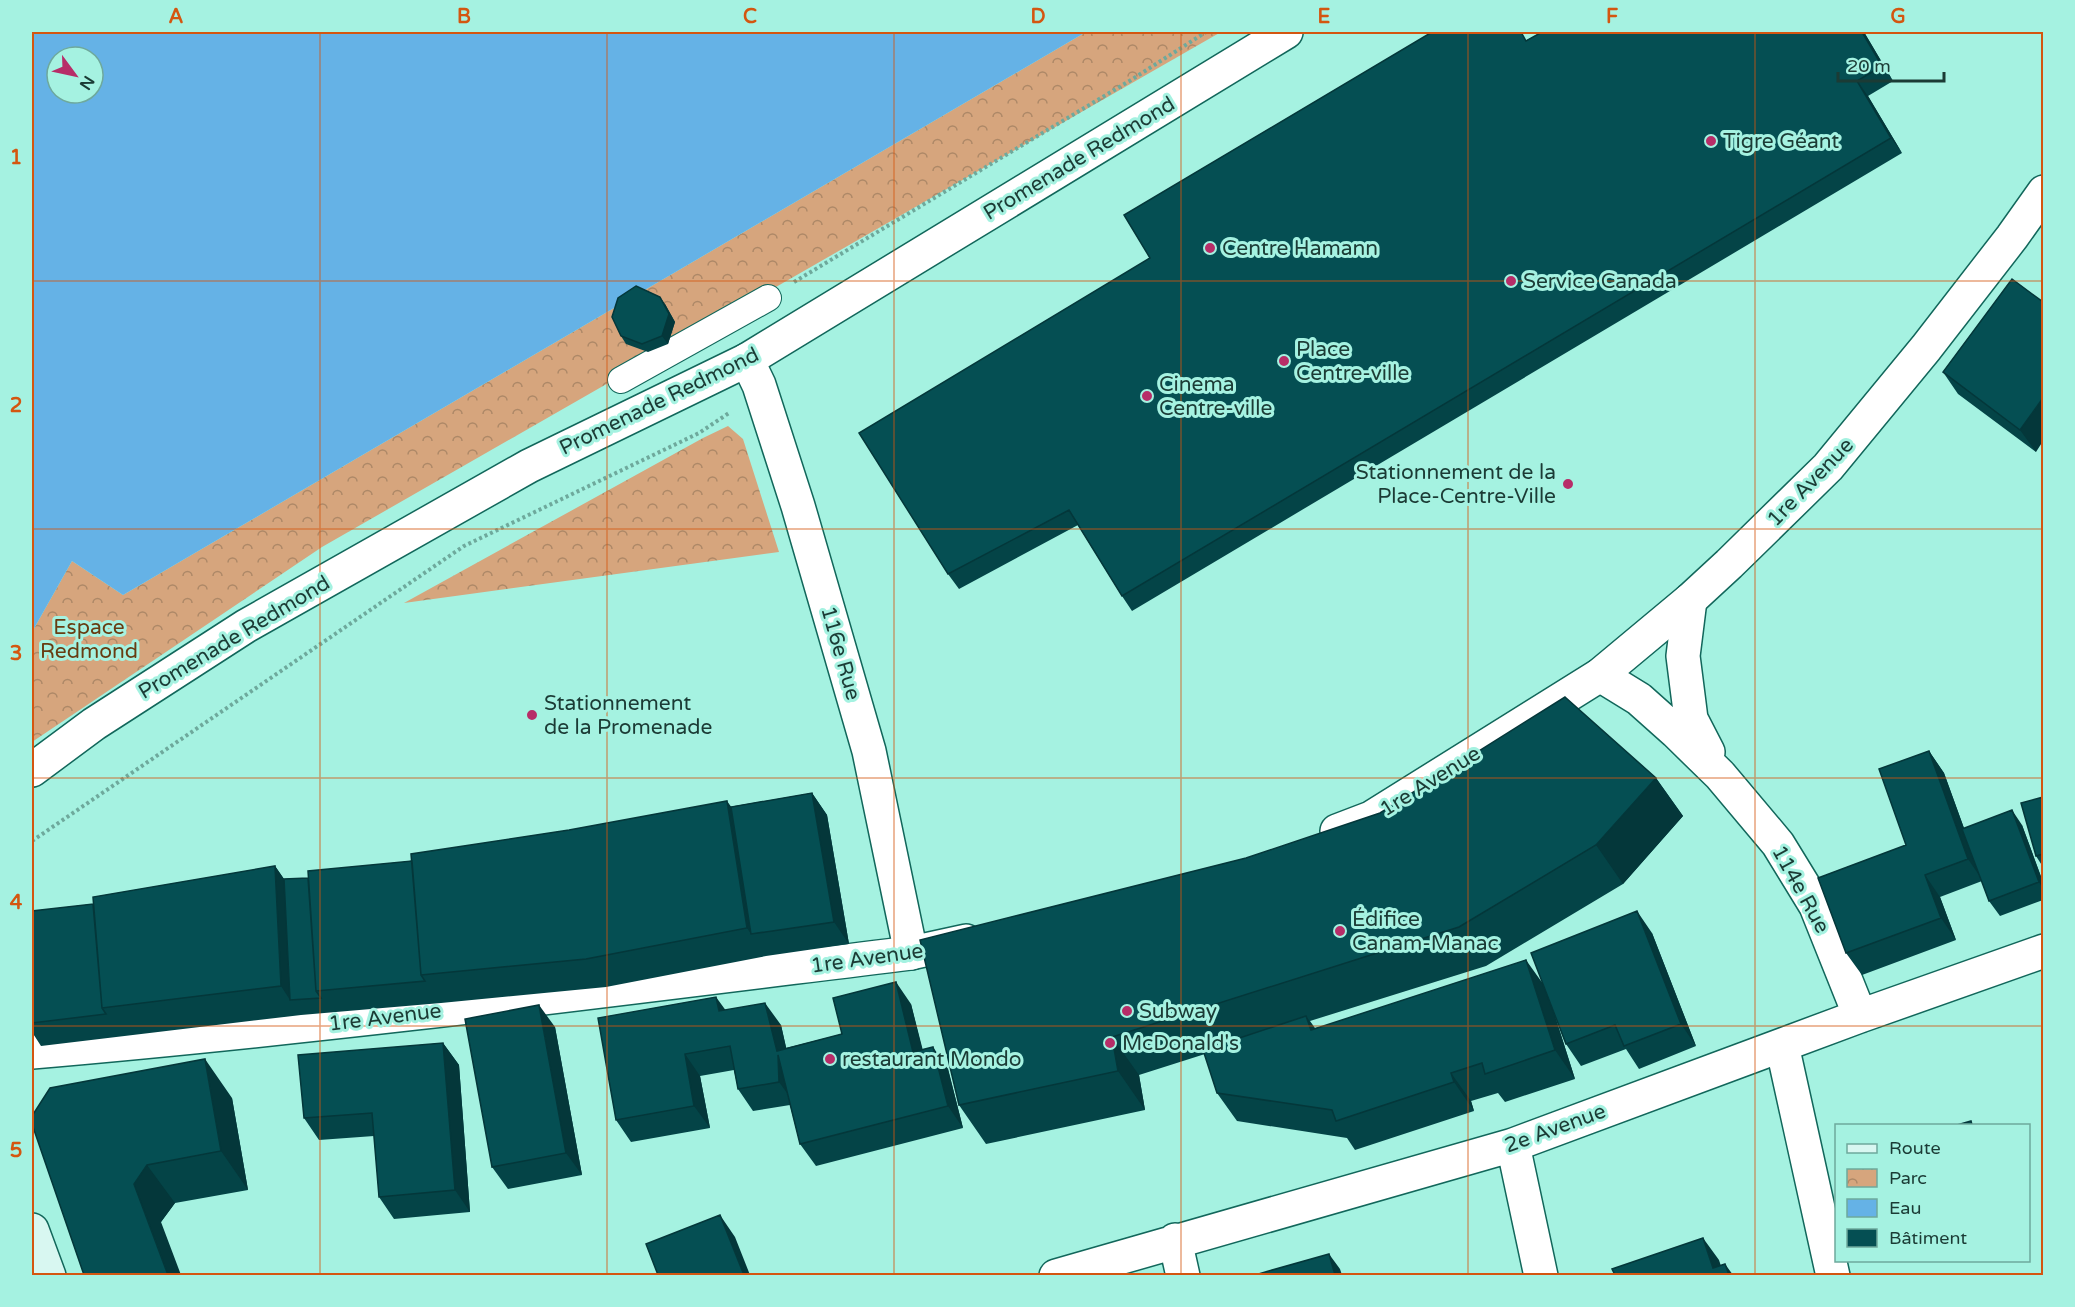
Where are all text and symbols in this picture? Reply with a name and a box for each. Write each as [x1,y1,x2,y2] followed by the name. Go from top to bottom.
[169,5,184,29] text: A
[457,5,471,29] text: B
[743,5,757,29] text: C
[1030,5,1046,29] text: D
[1318,5,1331,29] text: E
[1606,5,1618,29] text: F
[1890,5,1906,29] text: G
[45,45,105,105] north arrow
[1838,45,1944,83] scale bar
[1847,55,1891,77] text: 20 m
[75,72,99,93] text: N
[979,91,1180,226] street label: Promenade Redmond
[1723,129,1839,154] place label: Tigre Géant
[1704,134,1718,148] marker: Tigre Géant
[10,146,22,170] text: 1
[1222,236,1378,261] place label: Centre Hamann
[1203,241,1217,255] marker: Centre Hamann
[1523,269,1677,294] place label: Service Canada
[1504,274,1518,288] marker: Service Canada
[1296,337,1410,386] place label: Place Centre-ville
[555,342,763,461] street label: Promenade Redmond
[1277,354,1291,368] marker: Place Centre-ville
[1159,372,1273,421] place label: Cinema Centre-ville
[1140,389,1154,403] marker: Cinema Centre-ville
[10,394,22,418] text: 2
[1762,433,1859,532] street label: 1re Avenue
[1356,460,1556,509] place label: Stationnement de la Place-Centre-Ville
[1561,477,1575,491] marker: Stationnement de la Place-Centre-Ville
[134,570,335,705] street label: Promenade Redmond
[815,603,866,703] street label: 116e Rue
[40,615,138,664] park label: Espace Redmond
[10,642,22,666] text: 3
[544,691,713,740] place label: Stationnement de la Promenade
[525,708,539,722] marker: Stationnement de la Promenade
[1376,741,1485,822] street label: 1re Avenue
[1766,841,1835,938] street label: 114e Rue
[10,891,23,915] text: 4
[1352,907,1499,956] place label: Édifice Canam-Manac
[1333,924,1347,938] marker: Édifice Canam-Manac
[809,938,925,979] street label: 1re Avenue
[327,998,443,1037] street label: 1re Avenue
[1139,999,1217,1024] place label: Subway
[1120,1004,1134,1018] marker: Subway
[1122,1031,1239,1056] place label: McDonald's
[1103,1036,1117,1050] marker: McDonald's
[842,1047,1022,1072] place label: restaurant Mondo
[823,1052,837,1066] marker: restaurant Mondo
[1501,1099,1609,1158] street label: 2e Avenue
[1835,1124,2030,1262] legend
[1889,1137,1941,1159] text: Route
[10,1139,22,1163] text: 5
[1889,1167,1927,1189] text: Parc
[1889,1197,1921,1219] text: Eau
[1889,1227,1967,1249] text: Bâtiment

